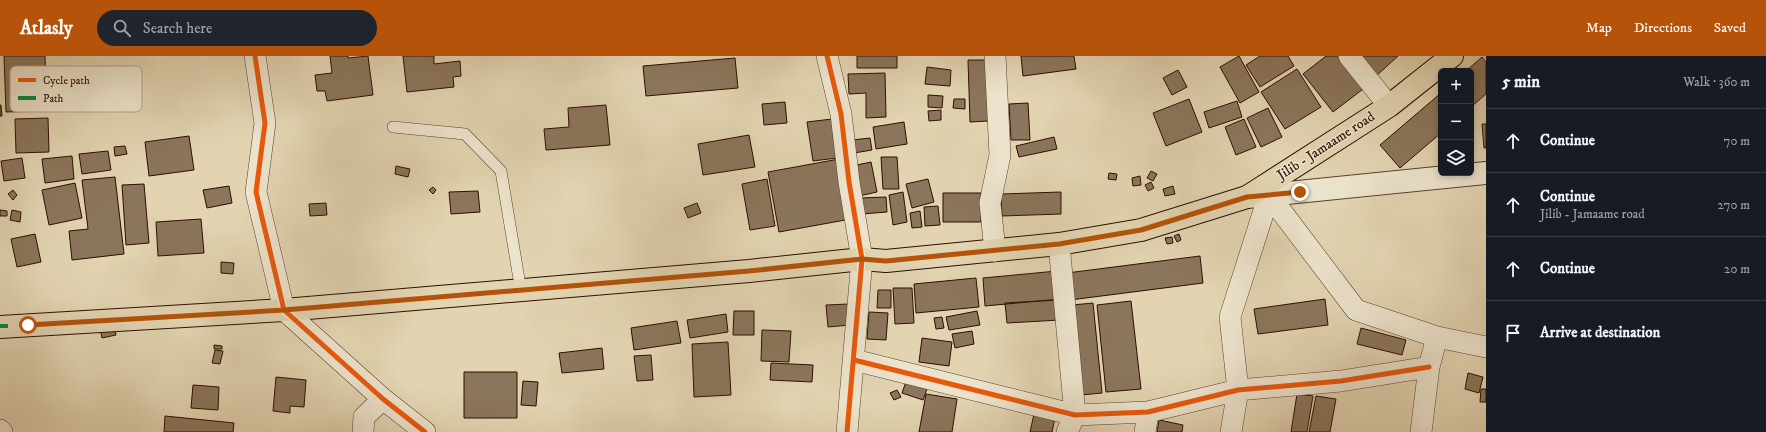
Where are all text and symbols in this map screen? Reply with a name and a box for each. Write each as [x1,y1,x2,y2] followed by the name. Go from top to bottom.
[97,10,377,46] search box
[20,17,73,40] text: Atlasly
[111,17,133,39] icon: search
[143,19,212,38] text: Search here
[1586,19,1612,37] text: Map
[1634,19,1692,37] text: Directions
[1714,19,1746,37] text: Saved
[10,66,142,112] legend
[1438,68,1474,176] map controls
[1438,68,1474,104] button: +
[1502,71,1540,93] text: 5 min
[43,74,90,88] text: Cycle path
[1683,74,1750,90] text: Walk · 360 m
[43,92,64,106] text: Path
[1438,104,1474,140] button: −
[1272,108,1378,185] street label: Jilib - Jamaame road
[1502,130,1524,152] icon: ahead
[1540,131,1595,150] text: Continue
[1724,133,1750,149] text: 70 m
[1438,140,1474,176] button: layers
[1291,183,1309,201] route end
[1540,187,1595,206] text: Continue
[1502,194,1524,216] icon: ahead
[1718,197,1750,213] text: 270 m
[1540,206,1645,222] text: Jilib - Jamaame road
[1502,258,1524,280] icon: ahead
[1540,259,1595,278] text: Continue
[1724,261,1750,277] text: 20 m
[19,316,37,334] route start
[1502,322,1524,344] icon: arrive
[1540,323,1660,342] text: Arrive at destination

